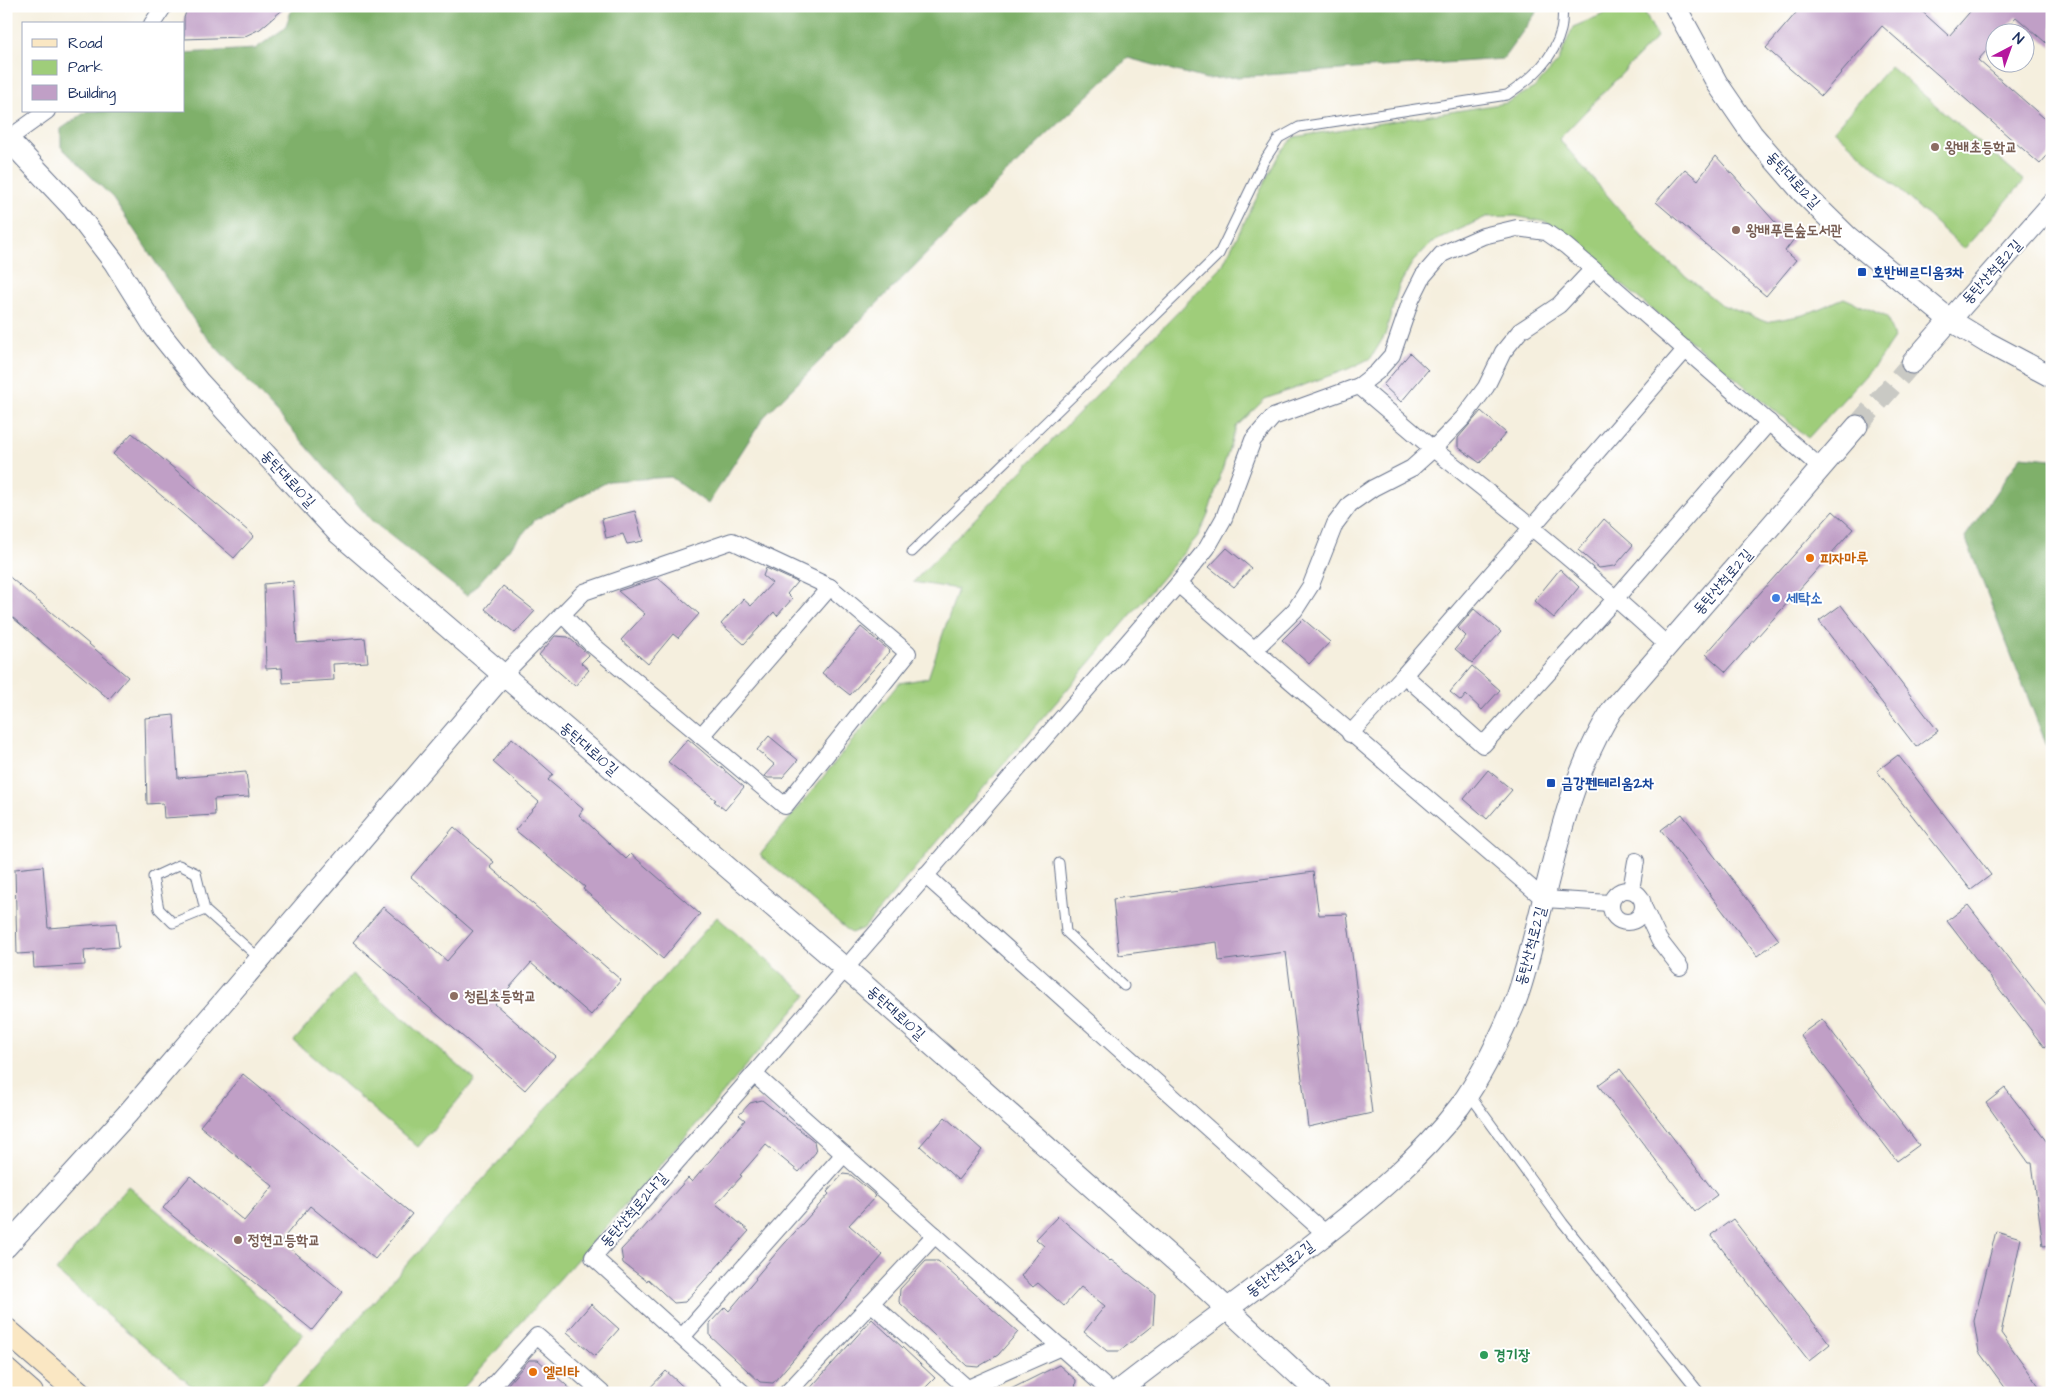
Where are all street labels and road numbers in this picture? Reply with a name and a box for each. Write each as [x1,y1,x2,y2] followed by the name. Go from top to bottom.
[1761,147,1825,213] street label: 동탄대로12길
[1957,235,2027,309] street label: 동탄산척로2길
[256,446,320,512] street label: 동탄대로10길
[1689,545,1757,619] street label: 동탄산척로2길
[555,718,623,780] street label: 동탄대로10길
[1510,904,1552,988] street label: 동탄산척로2길
[862,981,930,1045] street label: 동탄대로10길
[596,1168,672,1252] street label: 동탄산척로2나길
[1242,1236,1318,1302] street label: 동탄산척로2길

